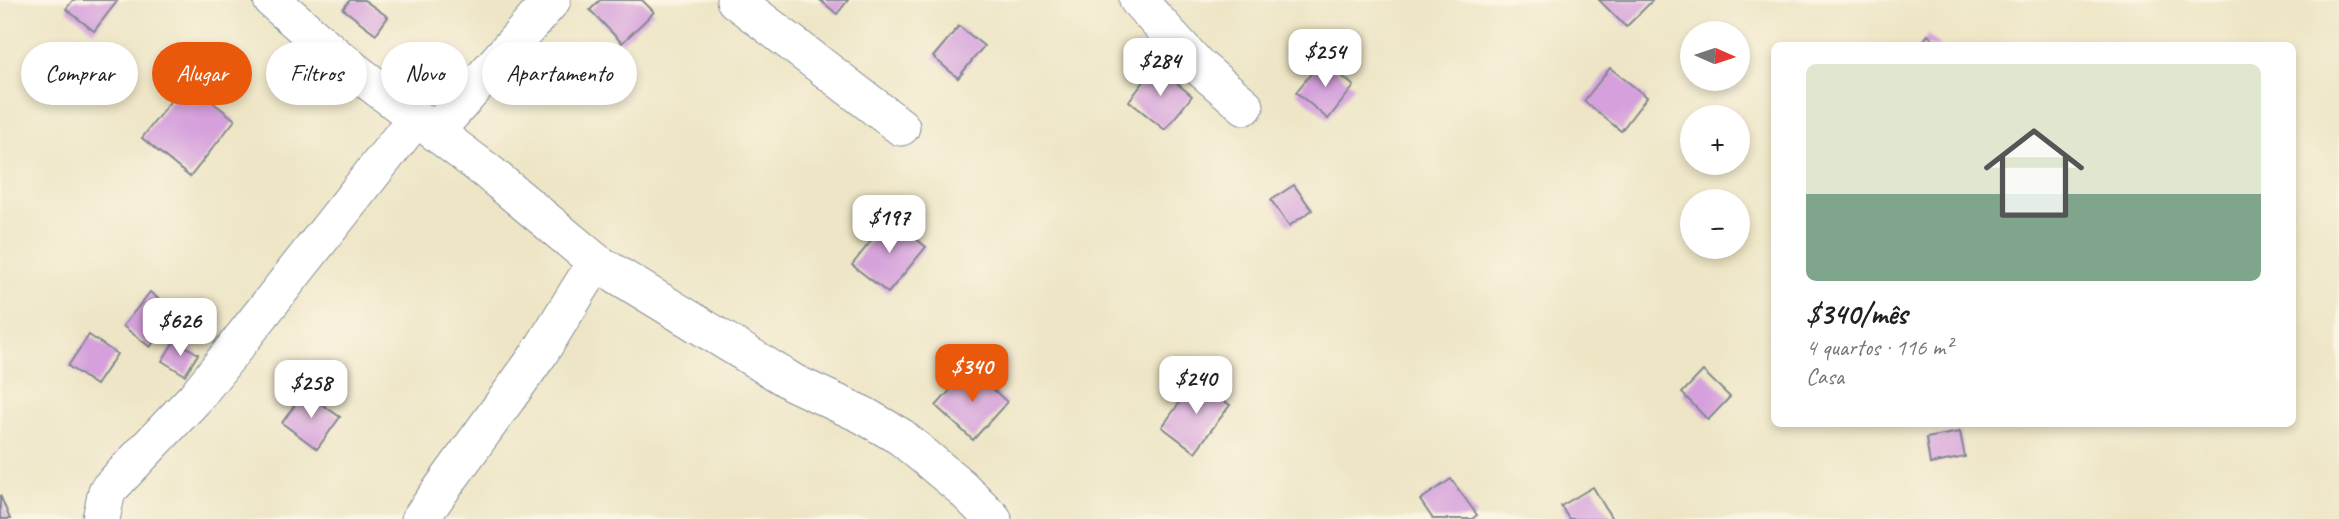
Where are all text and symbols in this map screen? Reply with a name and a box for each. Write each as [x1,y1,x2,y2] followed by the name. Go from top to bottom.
[1680,21,1750,91] north arrow
[1680,21,1750,259] map controls
[1284,29,1366,89] pin: $254
[1304,37,1346,66] text: $254
[1119,38,1201,98] pin: $284
[21,42,138,105] chip: Comprar
[152,42,252,105] chip: Alugar
[266,42,367,105] chip: Filtros
[381,42,468,105] chip: Novo
[482,42,637,105] chip: Apartamento
[1139,46,1181,75] text: $284
[1680,105,1750,175] button: +
[1971,110,2097,236] icon: home
[1680,189,1750,259] button: −
[848,196,930,255] pin: $197
[868,203,910,232] text: $197
[1806,295,1907,333] text: $340/mês
[139,298,221,358] pin: $626
[159,306,201,335] text: $626
[1806,333,1952,362] text: 4 quartos · 116 m²
[931,344,1013,404] pin: $340
[951,352,993,381] text: $340
[1155,356,1237,416] pin: $240
[270,360,352,420] pin: $258
[1806,362,1844,391] text: Casa
[1175,364,1217,393] text: $240
[290,368,332,397] text: $258

